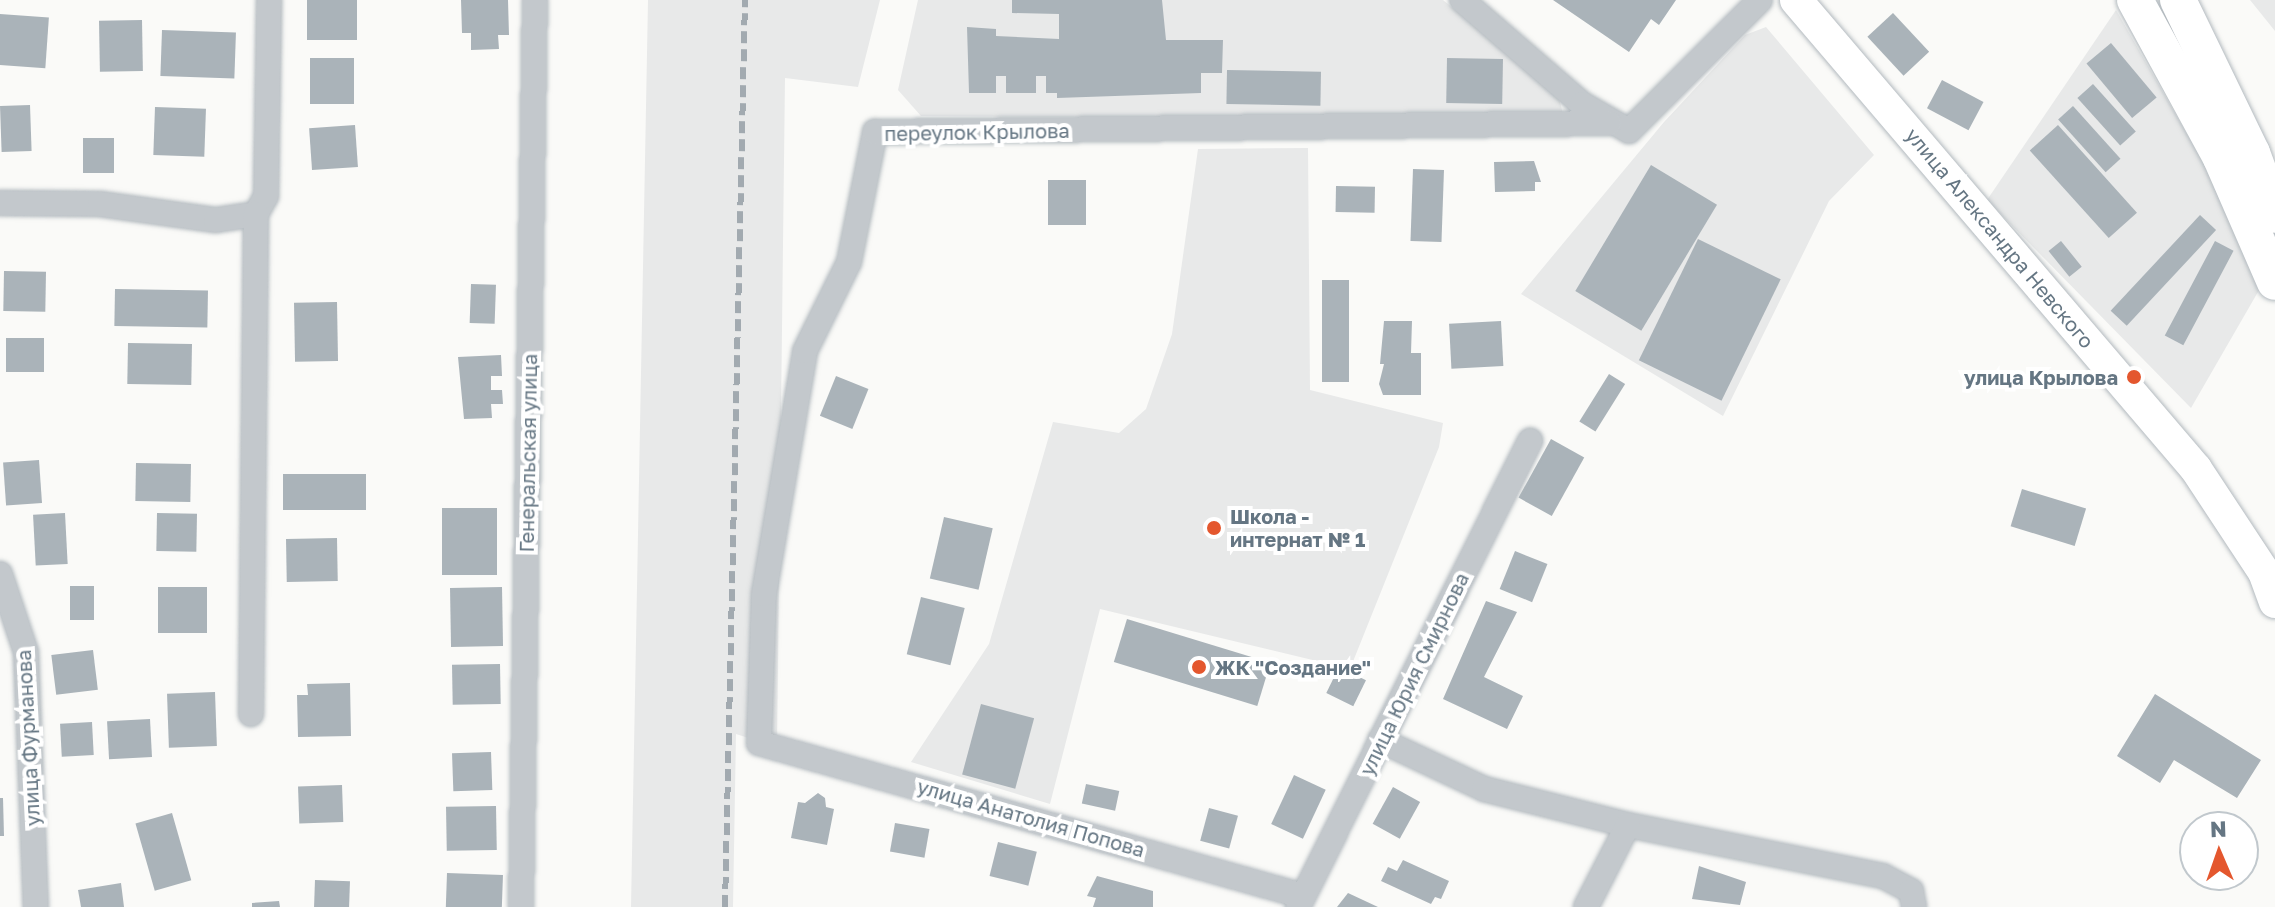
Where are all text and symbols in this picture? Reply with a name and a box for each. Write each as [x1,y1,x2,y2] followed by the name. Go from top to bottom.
[884,118,1070,146] street label: переулок Крылова
[1901,123,2099,353] street label: улица Александра Невского
[514,353,542,553] street label: Генеральская улица
[1964,365,2118,389] place label: улица Крылова
[2125,368,2143,386] marker: улица Крылова
[1230,504,1365,551] place label: Школа - интернат № 1
[1205,519,1223,537] marker: Школа - интернат № 1
[1354,569,1474,779] street label: улица Юрия Смирнова
[11,649,45,827] street label: улица Фурманова
[1215,655,1371,679] place label: ЖК "Создание"
[1190,658,1208,676] marker: ЖК "Создание"
[914,774,1148,862] street label: улица Анатолия Попова
[2179,811,2259,891] north arrow
[2209,815,2227,842] text: N

